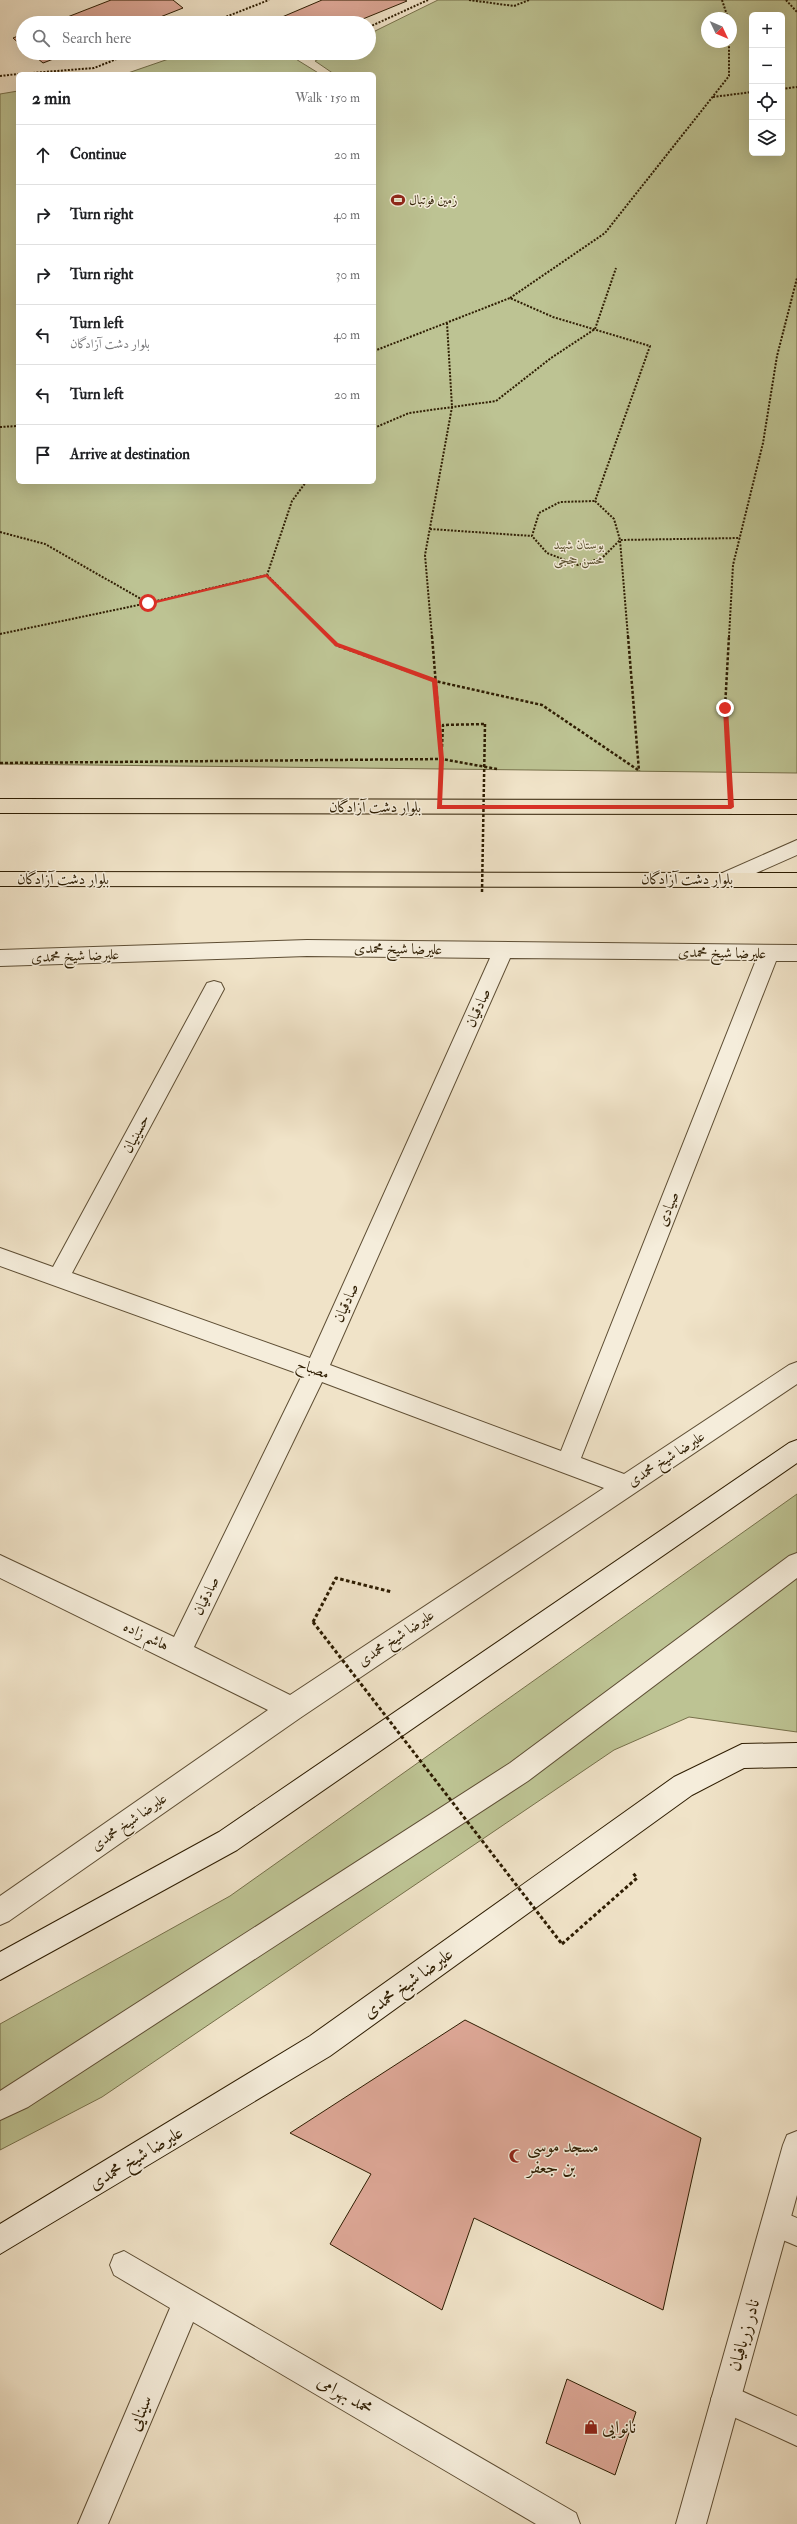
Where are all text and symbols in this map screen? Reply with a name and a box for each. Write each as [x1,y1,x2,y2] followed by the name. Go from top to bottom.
[701,12,737,48] north arrow
[749,12,785,156] map controls
[749,12,785,48] button: +
[16,16,376,60] search box
[30,27,52,49] icon: search
[62,29,131,48] text: Search here
[749,48,785,84] button: −
[749,84,785,120] button: locate
[32,88,71,109] text: 2 min
[295,90,360,106] text: Walk · 150 m
[749,120,785,156] button: layers
[32,144,54,166] icon: ahead
[70,145,126,164] text: Continue
[334,147,360,163] text: 20 m
[390,192,406,208] sports icon: زمین فوتبال
[409,192,457,208] place label: زمین فوتبال
[32,204,54,226] icon: right
[70,205,133,224] text: Turn right
[334,207,360,223] text: 40 m
[32,264,54,286] icon: right
[70,265,133,284] text: Turn right
[336,267,360,283] text: 30 m
[70,314,124,333] text: Turn left
[32,324,54,346] icon: left
[334,327,360,343] text: 40 m
[70,336,150,352] text: بلوار دشت آزادگان
[32,384,54,406] icon: left
[70,385,124,404] text: Turn left
[334,387,360,403] text: 20 m
[32,444,54,466] icon: arrive
[70,445,190,464] text: Arrive at destination
[554,537,605,569] park label: بوستان شهید محسن حججی
[139,594,157,612] route start
[716,699,734,717] route end
[329,798,421,817] street label: بلوار دشت آزادگان
[17,870,109,889] street label: بلوار دشت آزادگان
[641,870,733,889] street label: بلوار دشت آزادگان
[354,939,443,963] street label: علیرضا شیخ محمدی
[678,943,767,967] street label: علیرضا شیخ محمدی
[30,945,120,971] street label: علیرضا شیخ محمدی
[461,986,495,1030] street label: صادقیان
[118,1111,154,1157] street label: حسینیان
[652,1189,684,1229] street label: صیادی
[329,1281,363,1325] street label: صادقیان
[293,1354,332,1387] street label: مصباح
[624,1427,711,1494] street label: علیرضا شیخ محمدی
[189,1574,223,1618] street label: صادقیان
[354,1605,440,1674] street label: علیرضا شیخ محمدی
[118,1617,172,1660] street label: هاشم زاده
[87,1789,173,1858] street label: علیرضا شیخ محمدی
[358,1942,460,2027] street label: علیرضا شیخ محمدی
[85,2121,190,2199] street label: علیرضا شیخ محمدی
[525,2135,599,2179] place label: مسجد موسی بن جعفر
[508,2148,524,2164] mosque icon: مسجد موسی بن جعفر
[723,2296,765,2374] street label: نادر زربافیان
[313,2370,377,2420] street label: محمد بهرامی
[122,2392,158,2434] street label: سینایی
[602,2416,636,2439] place label: نانوایی
[583,2419,599,2435] shop icon: نانوایی

